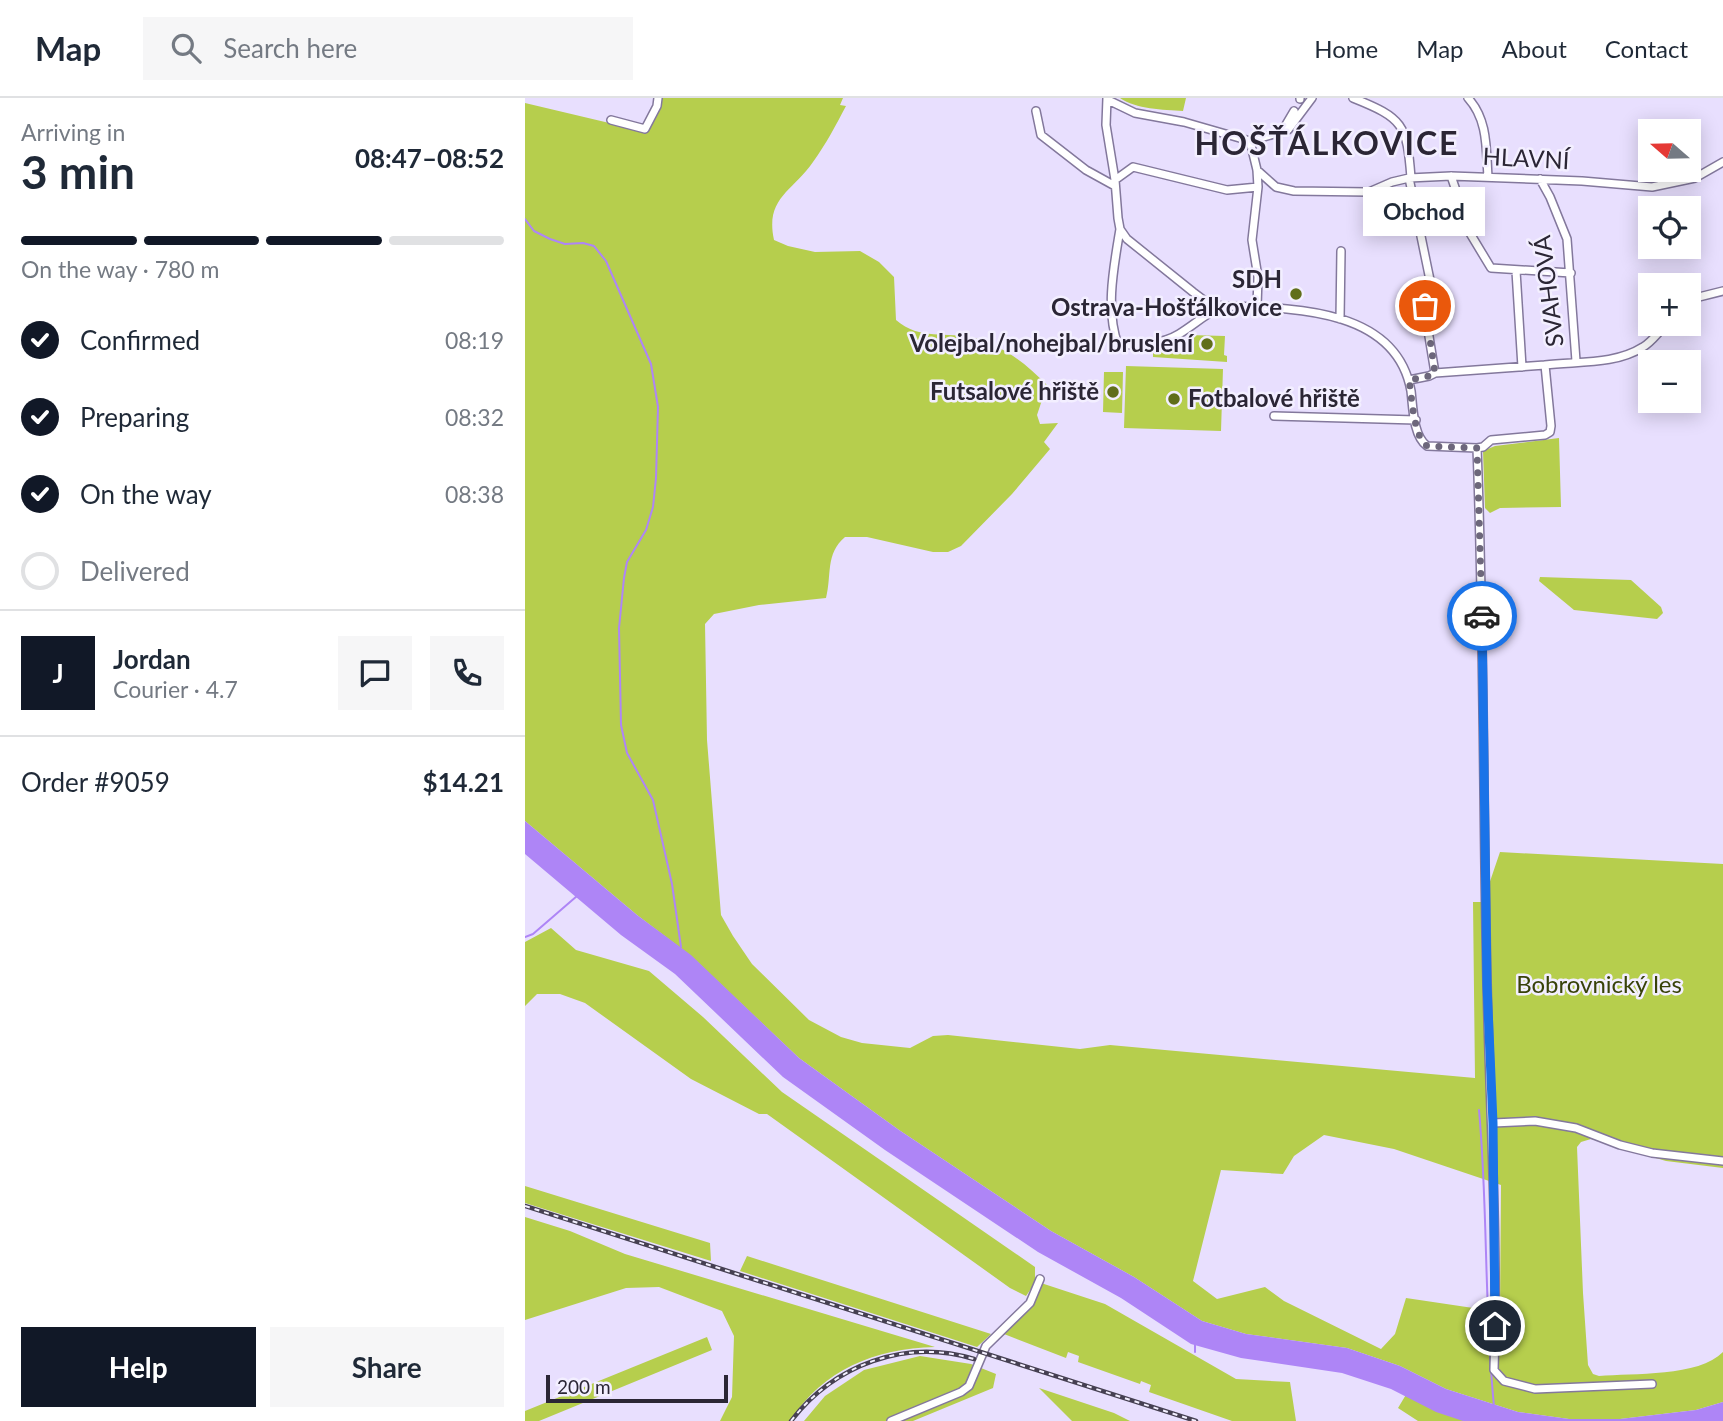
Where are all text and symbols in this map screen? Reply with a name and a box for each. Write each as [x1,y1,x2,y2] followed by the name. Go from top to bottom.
[143,17,633,80] search box
[35,28,101,68] text: Map
[167,29,205,67] icon: search
[223,32,357,64] text: Search here
[1314,34,1378,63] text: Home
[1416,34,1464,63] text: Map
[1502,34,1567,63] text: About
[1605,34,1688,63] text: Contact
[21,118,125,146] text: Arriving in
[1638,119,1701,182] north arrow
[1638,119,1701,413] map controls
[1195,123,1460,162] district label: HOŠŤÁLKOVICE
[1482,141,1571,174] street label: HLAVNÍ
[355,142,504,174] text: 08:47–08:52
[21,144,135,199] text: 3 min
[1364,187,1486,236] callout: Obchod
[1638,196,1701,259] button: locate
[1383,197,1465,225] text: Obchod
[1526,233,1569,349] street label: SVAHOVÁ
[21,255,220,283] text: On the way · 780 m
[1051,264,1282,321] place label: SDH Ostrava-Hošťálkovice
[1638,273,1701,336] button: +
[1395,276,1455,336] pin
[1288,286,1304,302] marker: SDH Ostrava-Hošťálkovice
[1406,287,1444,325] icon: bag
[21,321,59,359] icon: check
[80,324,200,356] text: Confirmed
[445,326,504,354] text: 08:19
[909,328,1195,357] place label: Volejbal/nohejbal/bruslení
[1199,336,1215,352] marker: Volejbal/nohejbal/bruslení
[1638,350,1701,413] button: −
[930,376,1099,405] place label: Futsalové hřiště
[1188,383,1360,412] place label: Fotbalové hřiště
[1105,384,1121,400] marker: Futsalové hřiště
[1166,391,1182,407] marker: Fotbalové hřiště
[21,398,59,436] icon: check
[80,401,189,433] text: Preparing
[445,403,504,431] text: 08:32
[21,475,59,513] icon: check
[80,478,212,510] text: On the way
[445,480,504,508] text: 08:38
[80,555,190,587] text: Delivered
[1447,581,1517,651] courier
[1463,597,1501,635] icon: car
[338,636,412,710] button: chat
[430,636,504,710] button: phone
[113,643,191,675] text: Jordan
[52,657,64,689] text: J
[113,675,238,703] text: Courier · 4.7
[21,766,170,798] text: Order #9059
[422,766,504,798] text: $14.21
[1516,969,1682,998] park label: Bobrovnický les
[1465,1296,1525,1356] pin
[1476,1307,1514,1345] icon: home
[21,1327,256,1407] button: Help
[270,1327,504,1407] button: Share
[546,1372,728,1404] scale bar
[557,1375,611,1398] text: 200 m

